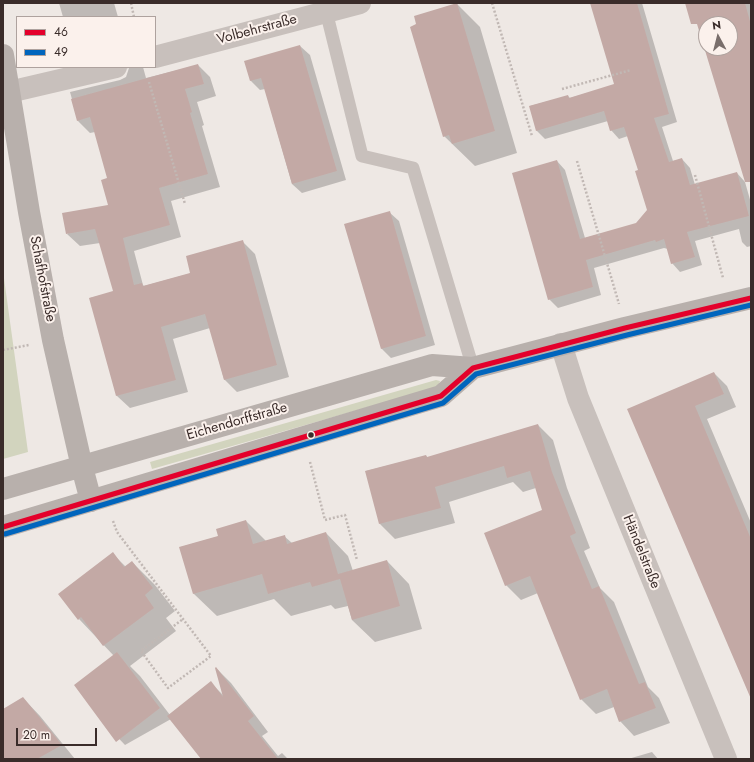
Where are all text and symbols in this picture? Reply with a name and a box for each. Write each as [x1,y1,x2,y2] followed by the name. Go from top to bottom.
[215,11,299,49] street label: Volbehrstraße
[16,16,156,68] legend
[698,16,738,56] north arrow
[711,17,722,34] text: N
[54,23,68,41] text: 46
[54,43,68,61] text: 49
[25,235,59,323] street label: Schafhofstraße
[185,400,289,444] street label: Eichendorffstraße
[306,430,316,440] unlabelled marker
[619,513,663,591] street label: Händelstraße
[18,720,99,746] scale bar
[23,726,50,744] text: 20 m

